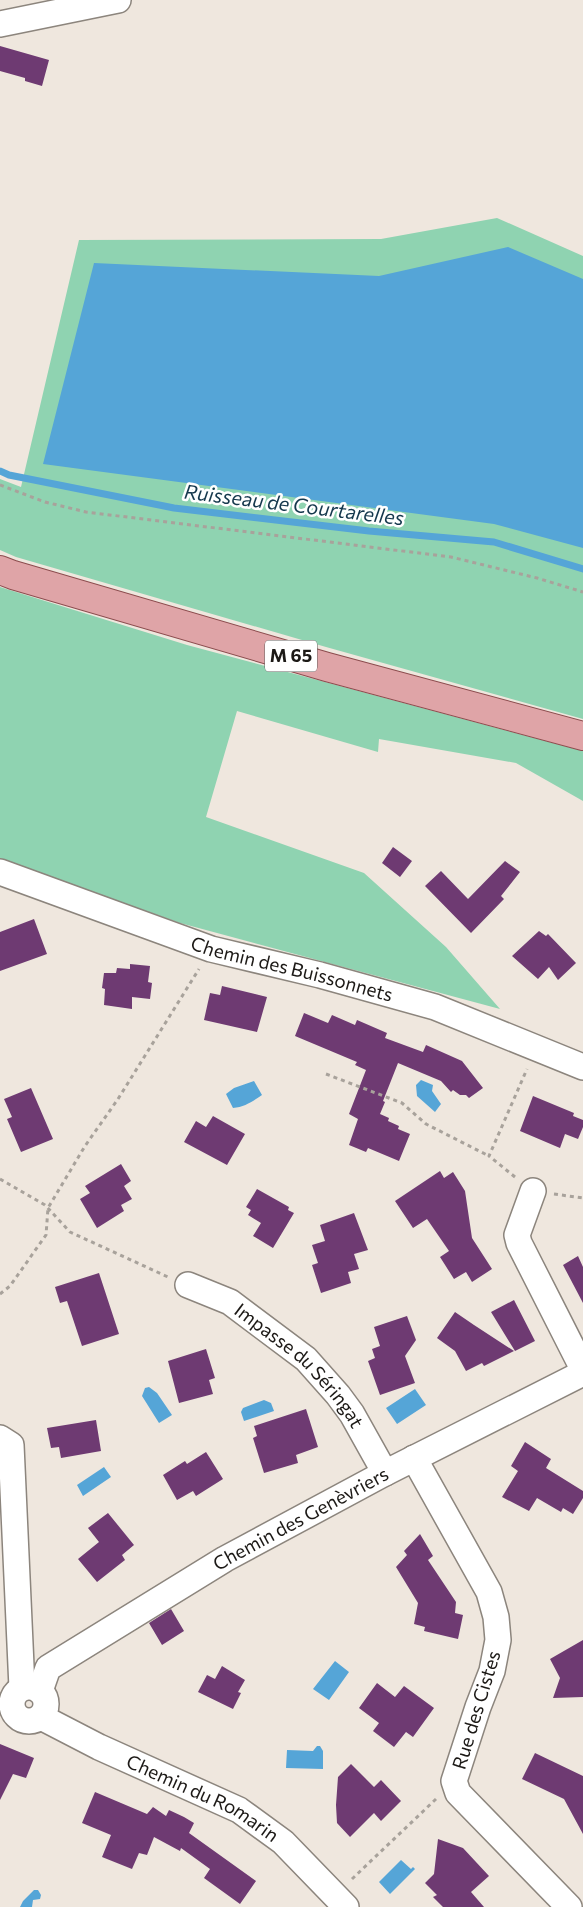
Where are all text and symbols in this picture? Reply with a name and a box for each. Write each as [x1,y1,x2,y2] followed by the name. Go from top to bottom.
[183,479,405,529] water label: Ruisseau de Courtarelles
[265,640,317,671] road number: M 65
[188,931,396,1006] street label: Chemin des Buissonnets
[230,1298,369,1432] street label: Impasse du Séringat
[208,1461,392,1575] street label: Chemin des Genèvriers
[447,1648,505,1772] street label: Rue des Cistes
[123,1749,284,1846] street label: Chemin du Romarin

